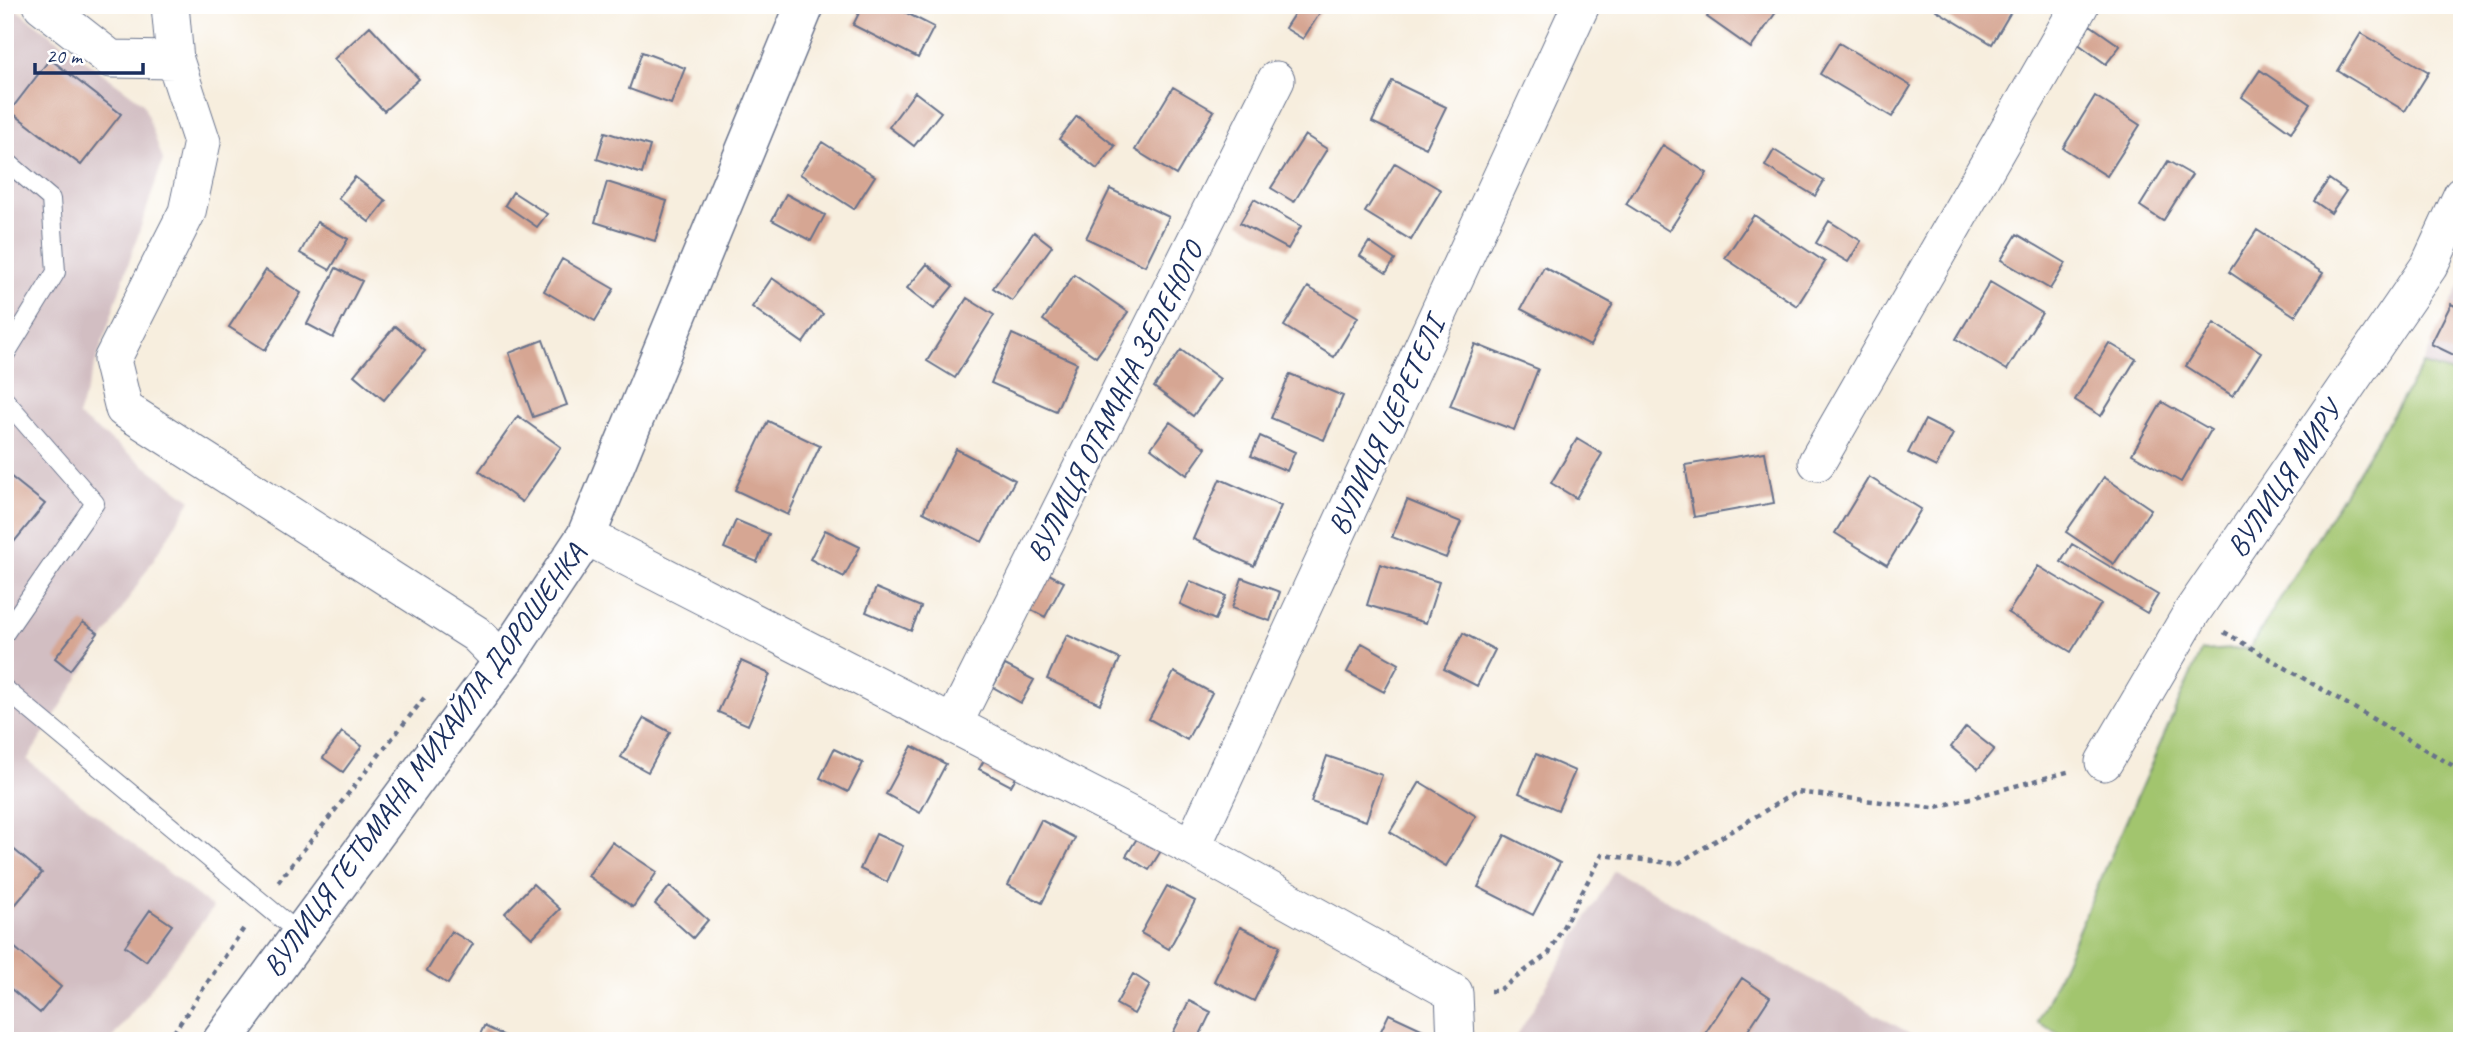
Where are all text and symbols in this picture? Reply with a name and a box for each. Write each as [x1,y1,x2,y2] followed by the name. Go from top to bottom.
[35,32,144,76] scale bar
[46,43,84,69] text: 20 m
[1018,233,1214,568] street label: ВУЛИЦЯ ОТАМАНА ЗЕЛЕНОГО
[1319,305,1456,541] street label: ВУЛИЦЯ ЦЕРЕТЕЛІ
[2218,390,2352,564] street label: ВУЛИЦЯ МИРУ
[254,535,595,984] street label: ВУЛИЦЯ ГЕТЬМАНА МИХАЙЛА ДОРОШЕНКА

